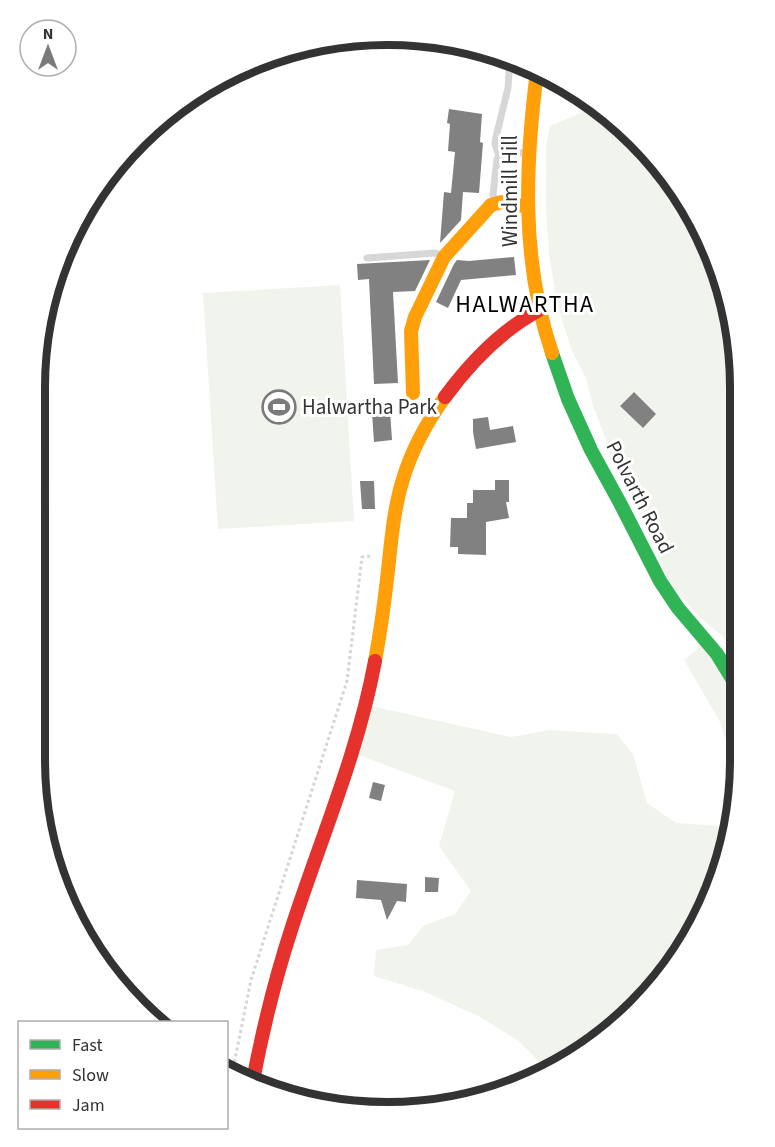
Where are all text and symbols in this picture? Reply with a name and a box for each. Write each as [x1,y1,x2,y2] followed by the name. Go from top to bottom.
[18,18,78,78] north arrow
[43,23,53,45] text: N
[495,135,525,247] street label: Windmill Hill
[455,287,595,322] district label: HALWARTHA
[261,389,297,425] sports icon: Halwartha Park
[302,392,438,422] place label: Halwartha Park
[599,435,681,559] street label: Polvarth Road
[18,1021,228,1129] legend
[72,1033,103,1058] text: Fast
[72,1063,109,1088] text: Slow
[72,1093,105,1118] text: Jam

